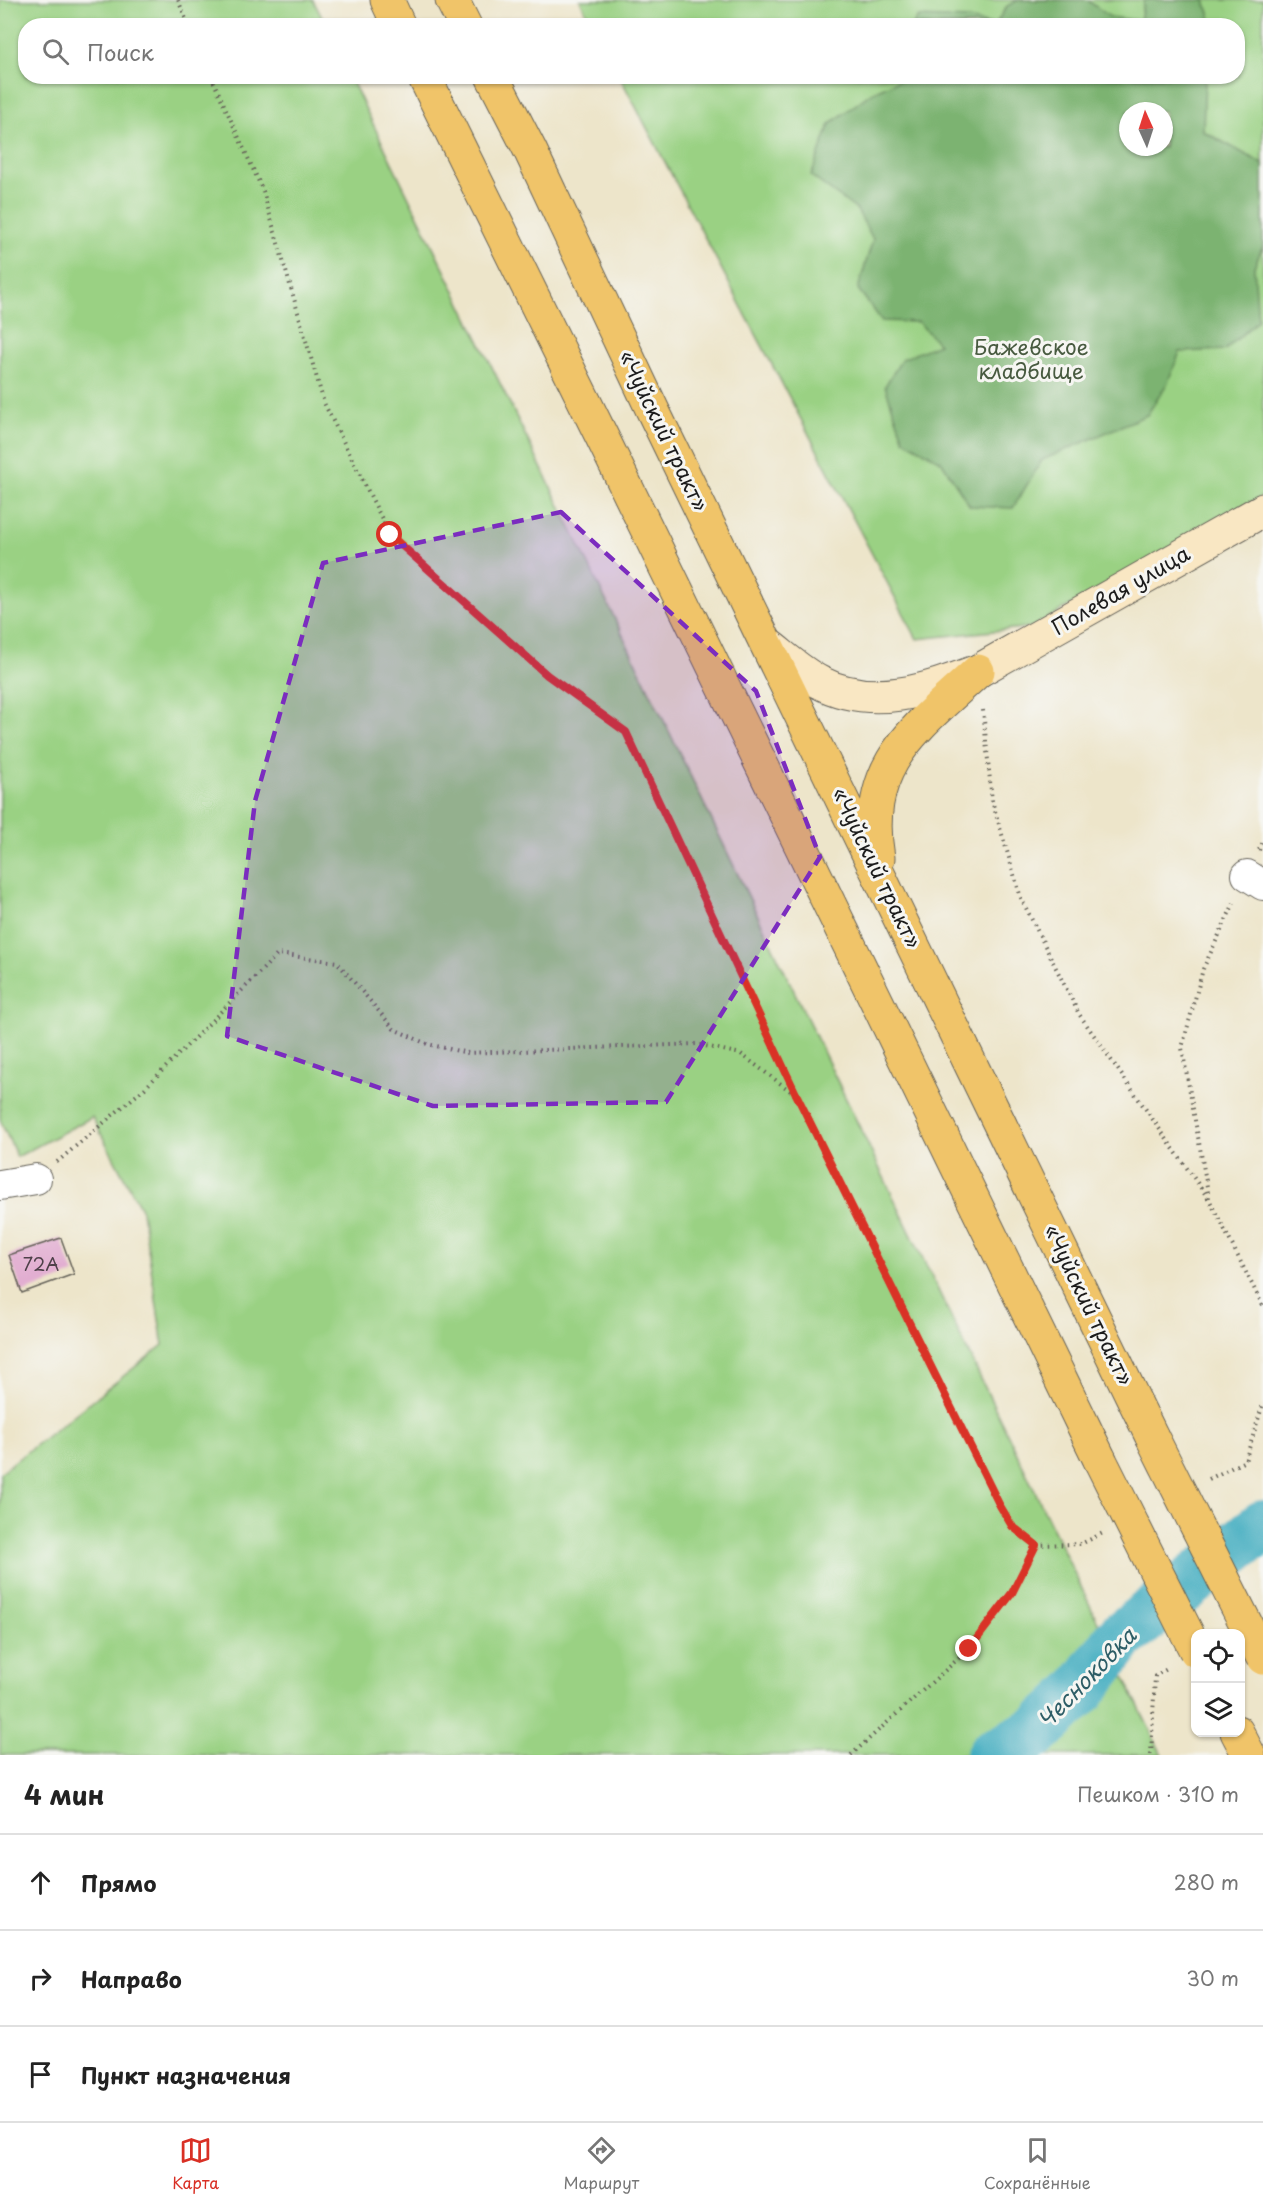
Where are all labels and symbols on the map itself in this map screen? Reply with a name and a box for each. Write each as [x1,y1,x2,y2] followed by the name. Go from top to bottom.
[1119,102,1173,156] north arrow
[974,330,1088,386] park label: Бажевское кладбище
[612,344,718,516] street label: «Чуйский тракт»
[376,521,402,547] route start
[1045,536,1196,642] street label: Полевая улица
[825,781,931,953] street label: «Чуйский тракт»
[1037,1218,1143,1390] street label: «Чуйский тракт»
[23,1250,59,1277] house number: 72А
[1029,1618,1144,1735] water label: Чесноковка
[955,1635,981,1661] route end

